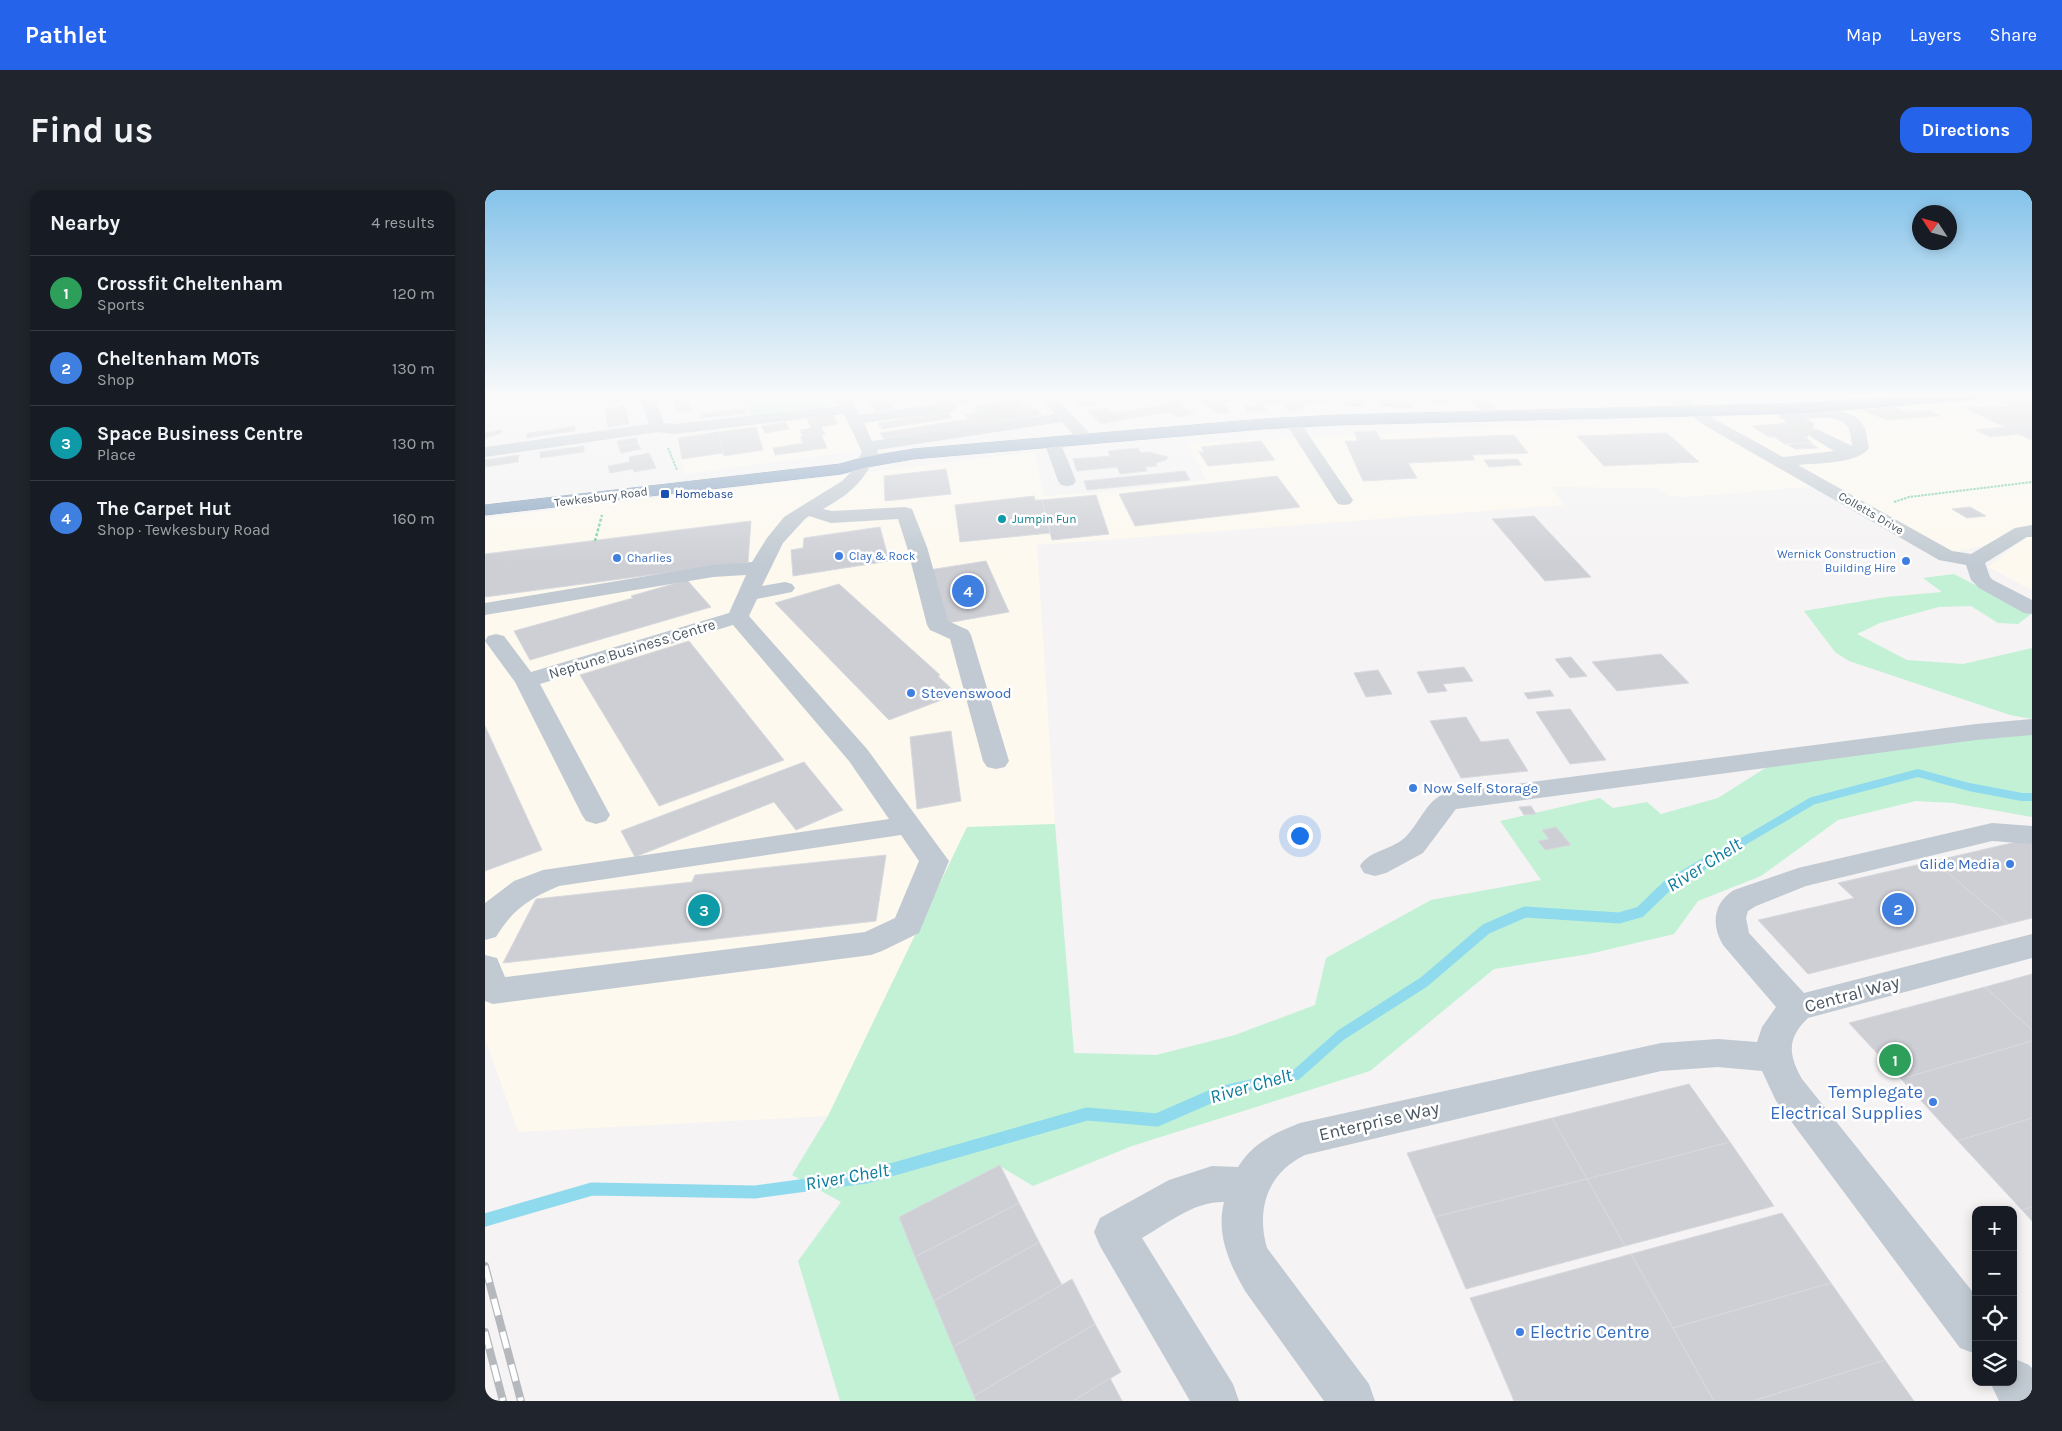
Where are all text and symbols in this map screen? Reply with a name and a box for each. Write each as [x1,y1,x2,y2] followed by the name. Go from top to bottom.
[25,21,107,49] text: Pathlet
[1846,24,1882,46] text: Map
[1910,24,1962,46] text: Layers
[1990,24,2037,46] text: Share
[1900,107,2032,153] button: Directions
[30,110,153,151] text: Find us
[1912,205,1957,250] north arrow
[50,211,120,235] text: Nearby
[371,213,435,232] text: 4 results
[97,273,283,295] text: Crossfit Cheltenham
[63,284,69,303] text: 1
[392,284,435,303] text: 120 m
[97,295,145,314] text: Sports
[97,348,260,370] text: Cheltenham MOTs
[61,359,71,378] text: 2
[392,359,435,378] text: 130 m
[97,370,134,389] text: Shop
[97,423,303,445] text: Space Business Centre
[61,434,71,453] text: 3
[392,434,435,453] text: 130 m
[97,445,136,464] text: Place
[554,484,648,510] street label: Tewkesbury Road
[675,487,733,501] place label: Homebase
[659,488,671,500] marker: Homebase
[1836,489,1906,537] street label: Colletts Drive
[97,498,231,520] text: The Carpet Hut
[61,509,71,528] text: 4
[392,509,435,528] text: 160 m
[1012,512,1077,526] place label: Jumpin Fun
[996,513,1008,525] marker: Jumpin Fun
[97,520,270,539] text: Shop · Tewkesbury Road
[1777,547,1896,575] place label: Wernick Construction Building Hire
[849,549,916,563] place label: Clay & Rock
[833,550,845,562] marker: Clay & Rock
[627,551,672,565] place label: Charlies
[611,552,623,564] marker: Charlies
[1900,555,1912,567] marker: Wernick Construction Building Hire
[952,572,984,610] pin: 4
[546,615,718,683] street label: Neptune Business Centre
[921,684,1012,702] place label: Stevenswood
[905,687,917,699] marker: Stevenswood
[1423,779,1538,797] place label: Now Self Storage
[1407,782,1419,794] marker: Now Self Storage
[1287,823,1313,849] your location
[1662,833,1746,897] water label: River Chelt
[1919,855,2000,873] place label: Glide Media
[2004,858,2016,870] marker: Glide Media
[1882,890,1914,928] pin: 2
[688,891,720,929] pin: 3
[1802,971,1903,1017] street label: Central Way
[1879,1041,1911,1079] pin: 1
[1207,1064,1295,1108] water label: River Chelt
[1770,1081,1923,1124] place label: Templegate Electrical Supplies
[1317,1096,1442,1146] street label: Enterprise Way
[1927,1096,1939,1108] marker: Templegate Electrical Supplies
[804,1159,891,1195] water label: River Chelt
[1972,1206,2017,1386] map controls
[1972,1206,2017,1251] button: +
[1972,1251,2017,1296] button: −
[1972,1296,2017,1341] button: locate
[1530,1321,1650,1343] place label: Electric Centre
[1514,1326,1526,1338] marker: Electric Centre
[1972,1341,2017,1386] button: layers

